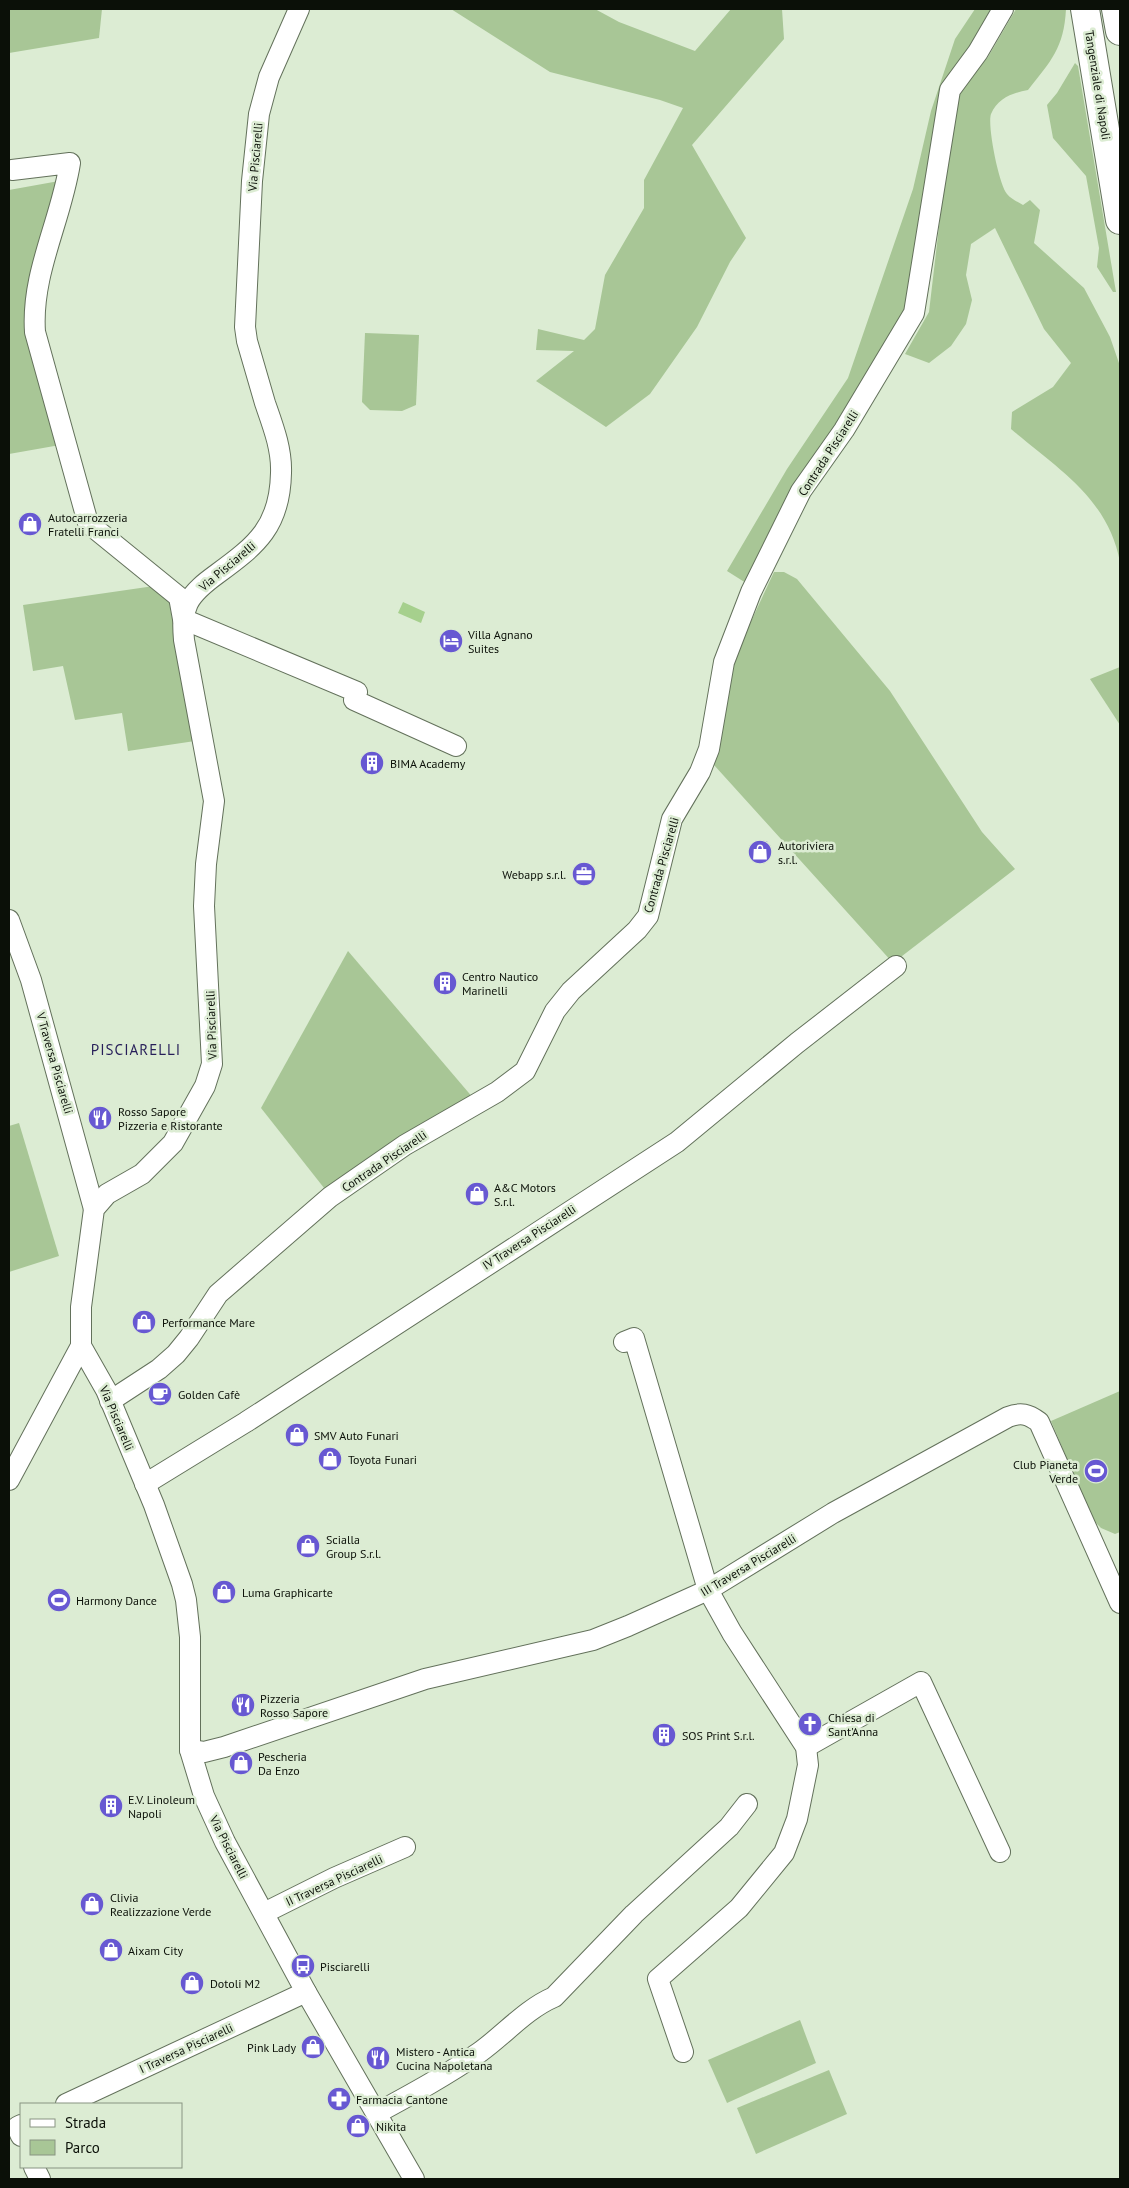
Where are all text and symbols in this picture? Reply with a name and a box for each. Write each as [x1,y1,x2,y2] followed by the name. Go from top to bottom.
[1082,29,1114,141] street label: Tangenziale di Napoli
[244,122,265,193] street label: Via Pisciarelli
[795,407,861,499] street label: Contrada Pisciarelli
[48,510,128,539] place label: Autocarrozzeria Fratelli Franci
[17,511,43,537] shop icon: Autocarrozzeria Fratelli Franci
[195,538,258,595] street label: Via Pisciarelli
[467,627,533,656] place label: Villa Agnano Suites
[438,628,464,654] hotel icon: Villa Agnano Suites
[359,750,385,776] building icon: BIMA Academy
[390,756,466,771] place label: BIMA Academy
[640,815,682,915] street label: Contrada Pisciarelli
[778,838,834,867] place label: Autoriviera s.r.l.
[747,839,773,865] shop icon: Autoriviera s.r.l.
[571,861,597,887] office icon: Webapp s.r.l.
[502,867,566,882] place label: Webapp s.r.l.
[462,969,538,998] place label: Centro Nautico Marinelli
[432,970,458,996] building icon: Centro Nautico Marinelli
[202,990,220,1061] street label: Via Pisciarelli
[33,1010,77,1115] street label: V Traversa Pisciarelli
[91,1040,181,1059] district label: PISCIARELLI
[118,1104,223,1133] place label: Rosso Sapore Pizzeria e Ristorante
[87,1105,113,1131] restaurant icon: Rosso Sapore Pizzeria e Ristorante
[339,1127,429,1195] street label: Contrada Pisciarelli
[494,1180,556,1209] place label: A&C Motors S.r.l.
[464,1181,490,1207] shop icon: A&C Motors S.r.l.
[480,1201,578,1273] street label: IV Traversa Pisciarelli
[131,1309,157,1335] shop icon: Performance Mare
[162,1315,255,1330] place label: Performance Mare
[147,1381,173,1407] cafe icon: Golden Cafè
[96,1382,137,1453] street label: Via Pisciarelli
[178,1387,240,1402] place label: Golden Cafè
[284,1422,310,1448] shop icon: SMV Auto Funari
[314,1428,399,1443] place label: SMV Auto Funari
[317,1446,343,1472] shop icon: Toyota Funari
[348,1452,417,1467] place label: Toyota Funari
[1013,1457,1078,1486] place label: Club Pianeta Verde
[1083,1458,1109,1484] sports icon: Club Pianeta Verde
[698,1531,798,1599] street label: III Traversa Pisciarelli
[326,1532,381,1561] place label: Scialla Group S.r.l.
[295,1533,321,1559] shop icon: Scialla Group S.r.l.
[211,1579,237,1605] shop icon: Luma Graphicarte
[242,1585,333,1600] place label: Luma Graphicarte
[46,1587,72,1613] sports icon: Harmony Dance
[76,1593,157,1608] place label: Harmony Dance
[260,1691,328,1720] place label: Pizzeria Rosso Sapore
[230,1692,256,1718] restaurant icon: Pizzeria Rosso Sapore
[828,1710,878,1739] place label: Chiesa di Sant'Anna
[797,1711,823,1737] church icon: Chiesa di Sant'Anna
[651,1722,677,1748] building icon: SOS Print S.r.l.
[682,1728,755,1743] place label: SOS Print S.r.l.
[258,1749,307,1778] place label: Pescheria Da Enzo
[228,1750,254,1776] shop icon: Pescheria Da Enzo
[128,1792,195,1821] place label: E.V. Linoleum Napoli
[98,1793,124,1819] building icon: E.V. Linoleum Napoli
[206,1812,251,1881] street label: Via Pisciarelli
[283,1851,385,1909] street label: II Traversa Pisciarelli
[110,1890,211,1919] place label: Clivia Realizzazione Verde
[79,1891,105,1917] shop icon: Clivia Realizzazione Verde
[98,1937,124,1963] shop icon: Aixam City
[128,1943,183,1958] place label: Aixam City
[290,1953,316,1979] bus stop icon: Pisciarelli
[320,1959,370,1974] place label: Pisciarelli
[179,1970,205,1996] shop icon: Dotoli M2
[210,1976,261,1991] place label: Dotoli M2
[137,2020,235,2076] street label: I Traversa Pisciarelli
[300,2034,326,2060] shop icon: Pink Lady
[247,2040,296,2055] place label: Pink Lady
[396,2044,493,2073] place label: Mistero - Antica Cucina Napoletana
[365,2045,391,2071] restaurant icon: Mistero - Antica Cucina Napoletana
[326,2086,352,2112] pharmacy icon: Farmacia Cantone
[356,2092,448,2107] place label: Farmacia Cantone
[20,2103,182,2168] legend
[65,2113,106,2132] text: Strada
[345,2113,371,2139] shop icon: Nikita
[376,2119,406,2134] place label: Nikita
[65,2138,100,2157] text: Parco

